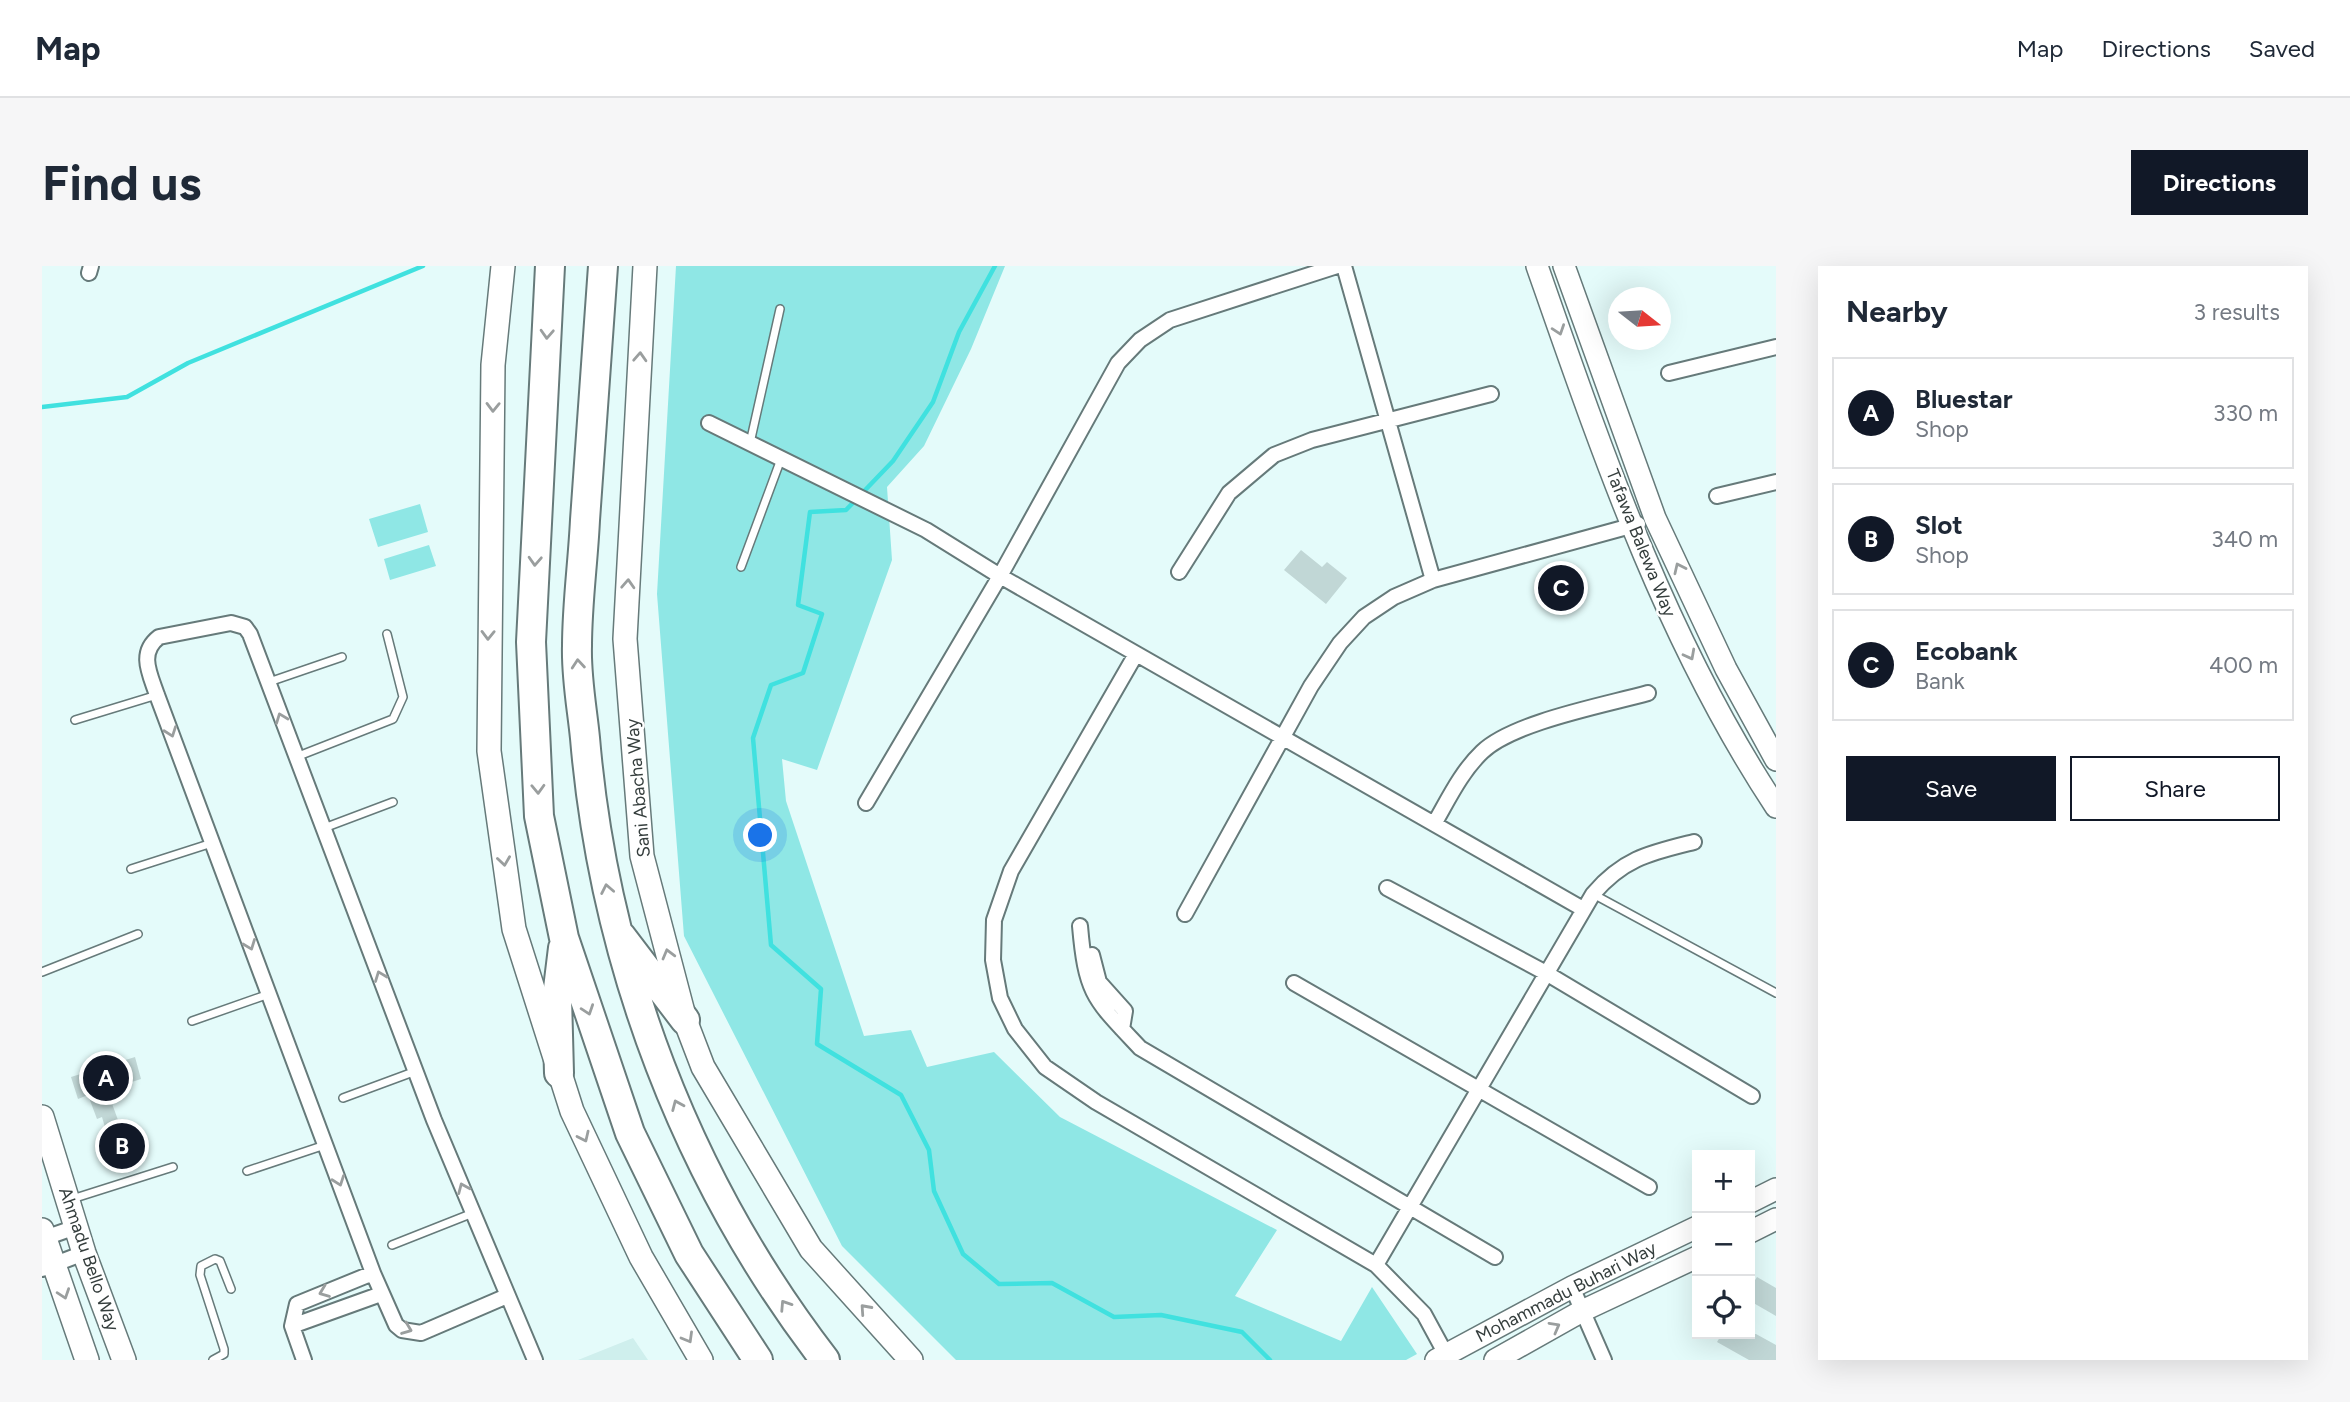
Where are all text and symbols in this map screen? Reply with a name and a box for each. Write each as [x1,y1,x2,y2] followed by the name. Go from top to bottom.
[35,29,101,68] text: Map
[2017,34,2063,63] text: Map
[2101,34,2211,63] text: Directions
[2249,34,2315,63] text: Saved
[2131,150,2308,215] button: Directions
[42,153,201,212] text: Find us
[1608,287,1671,350] north arrow
[1846,293,1948,330] text: Nearby
[2193,298,2280,326] text: 3 results
[1551,324,1565,336] one-way arrow
[539,329,554,340] one-way arrow
[632,351,647,362] one-way arrow
[1915,383,2013,415] text: Bluestar
[1863,399,1879,427] text: A
[2213,399,2278,427] text: 330 m
[485,402,500,413] one-way arrow
[1915,415,1969,443] text: Shop
[1601,466,1681,621] street label: Tafawa Balewa Way
[1915,509,1963,541] text: Slot
[1864,525,1878,553] text: B
[2211,525,2278,553] text: 340 m
[1915,541,1969,569] text: Shop
[528,556,543,567] one-way arrow
[1538,562,1584,614] pin: C
[1673,563,1687,575] one-way arrow
[620,578,635,589] one-way arrow
[480,630,496,641] one-way arrow
[1915,635,2018,667] text: Ecobank
[1682,647,1695,660] one-way arrow
[1863,651,1879,679] text: C
[2209,651,2278,679] text: 400 m
[571,658,586,669] one-way arrow
[1915,667,1965,695] text: Bank
[276,712,290,724] one-way arrow
[621,717,655,858] street label: Sani Abacha Way
[162,726,176,738] one-way arrow
[1846,756,2056,821] button: Save
[2070,756,2280,821] button: Share
[530,783,545,794] one-way arrow
[743,818,777,852] your location
[497,855,512,867] one-way arrow
[600,883,615,895] one-way arrow
[242,939,256,951] one-way arrow
[662,949,676,961] one-way arrow
[374,971,388,983] one-way arrow
[580,1003,594,1015] one-way arrow
[83,1052,129,1104] pin: A
[671,1100,685,1112] one-way arrow
[99,1120,145,1172] pin: B
[576,1129,590,1142] one-way arrow
[1692,1150,1755,1339] map controls
[1692,1150,1755,1213] button: +
[330,1175,344,1187] one-way arrow
[457,1183,471,1195] one-way arrow
[54,1184,124,1334] street label: Ahmadu Bello Way
[1692,1213,1755,1276] button: −
[1472,1237,1660,1347] street label: Mohammadu Buhari Way
[1692,1276,1755,1339] button: locate
[318,1283,330,1297] one-way arrow
[56,1288,70,1300] one-way arrow
[780,1300,793,1313] one-way arrow
[861,1304,874,1317] one-way arrow
[400,1320,412,1334] one-way arrow
[1547,1322,1560,1335] one-way arrow
[680,1331,693,1344] one-way arrow

